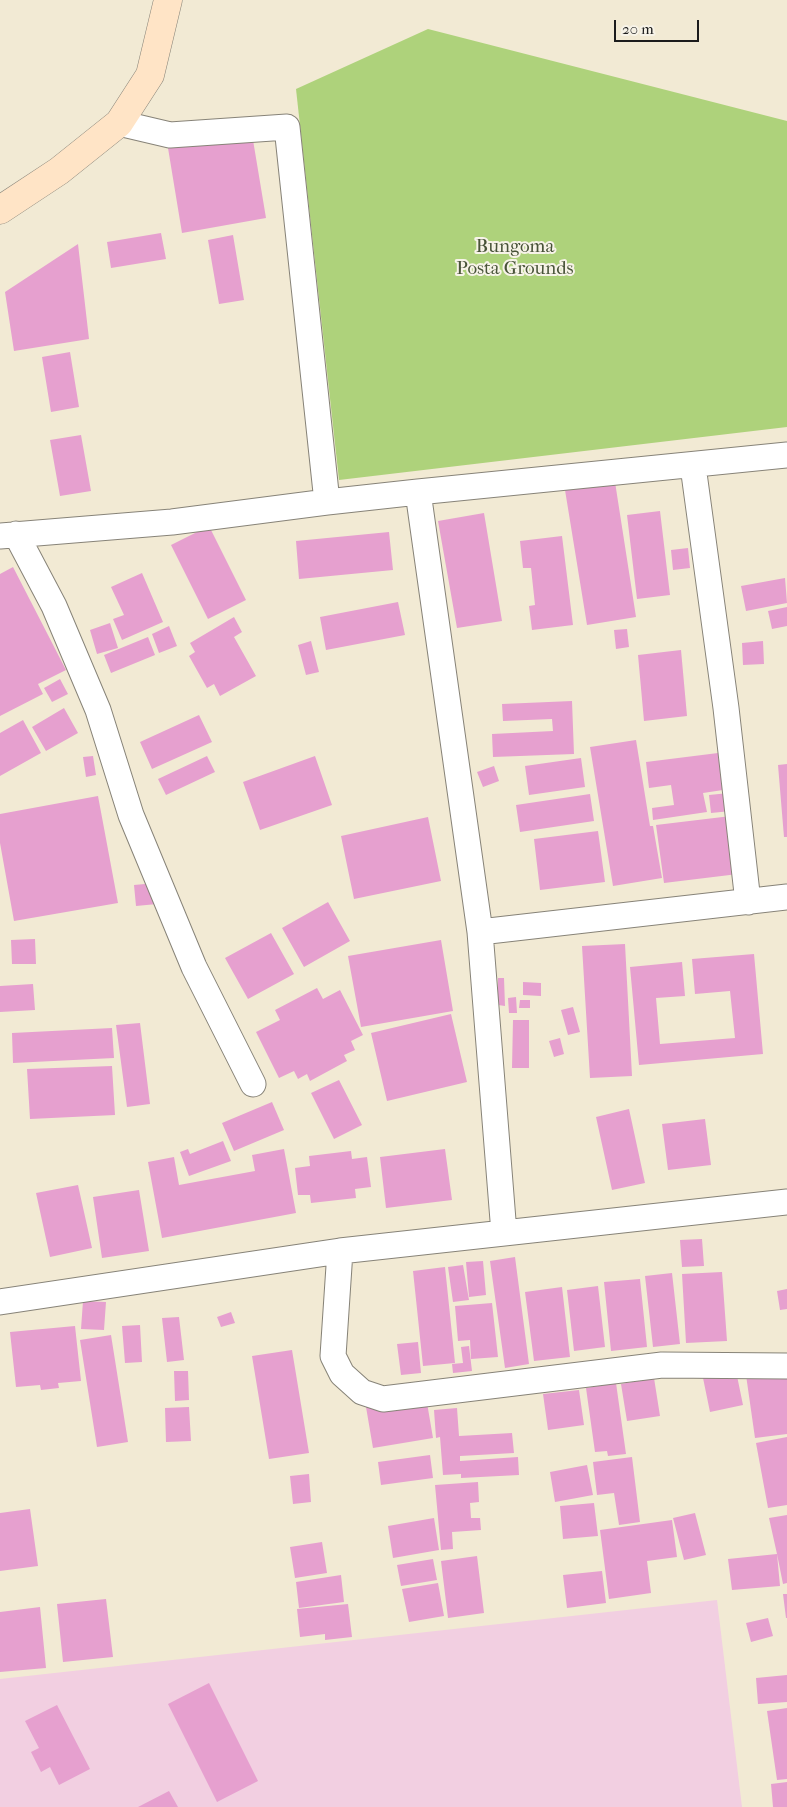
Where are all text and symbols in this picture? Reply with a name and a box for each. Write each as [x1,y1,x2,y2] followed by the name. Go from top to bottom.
[617,10,702,42] scale bar
[622,20,654,38] text: 20 m
[456,236,574,280] park label: Bungoma Posta Grounds

